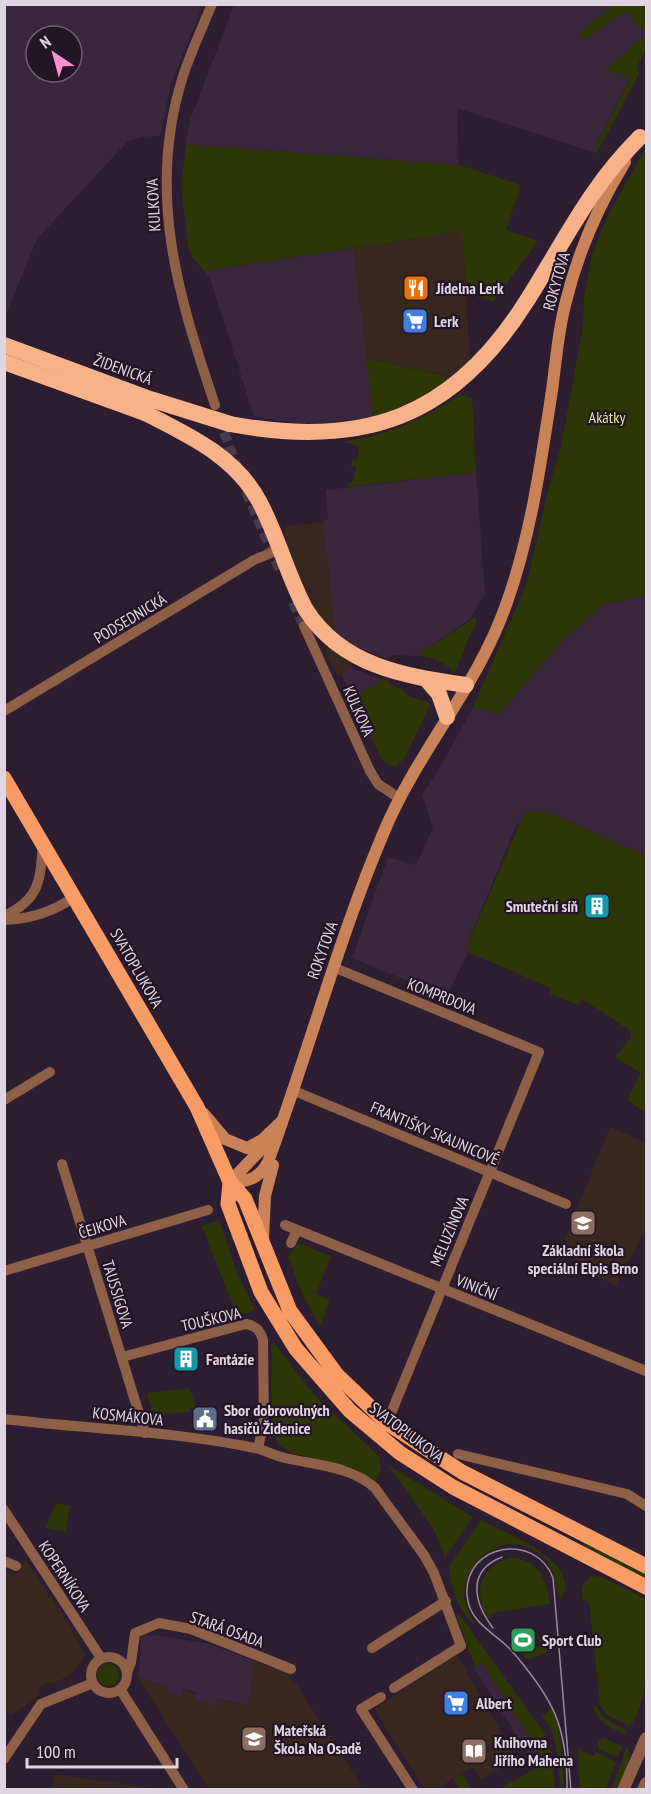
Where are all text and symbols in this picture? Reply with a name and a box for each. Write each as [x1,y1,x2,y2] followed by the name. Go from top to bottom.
[24,24,84,84] north arrow
[36,31,55,52] text: N
[142,177,164,232] street label: KULKOVA
[538,249,574,313] street label: ROKYTOVA
[401,273,431,303] restaurant icon: Jídelna Lerk
[435,278,504,298] place label: Jídelna Lerk
[400,306,430,336] supermarket icon: Lerk
[434,311,459,331] place label: Lerk
[91,349,155,389] street label: ŽIDENICKÁ
[589,407,625,427] park label: Akátky
[90,588,170,647] street label: PODSEDNICKÁ
[339,683,379,740] street label: KULKOVA
[582,891,612,921] building icon: Smuteční síň
[506,896,578,916] place label: Smuteční síň
[302,918,342,982] street label: ROKYTOVA
[106,925,168,1012] street label: SVATOPLUKOVA
[405,973,480,1019] street label: KOMPRDOVA
[368,1097,503,1169] street label: FRANTIŠKY SKAUNICOVÉ
[425,1193,473,1269] street label: MELUZÍNOVA
[568,1208,598,1238] school or university icon: Základní škola speciální Elpis Brno
[76,1209,128,1243] street label: ČEJKOVA
[528,1240,638,1278] place label: Základní škola speciální Elpis Brno
[98,1257,138,1331] street label: TAUSSIGOVA
[452,1269,501,1304] street label: VINIČNÍ
[179,1302,243,1336] street label: TOUŠKOVA
[171,1344,201,1374] building icon: Fantázie
[206,1349,254,1369] place label: Fantázie
[366,1397,449,1467] street label: SVATOPLUKOVA
[224,1400,330,1438] place label: Sbor dobrovolných hasičů Židenice
[92,1402,165,1430] street label: KOSMÁKOVA
[190,1404,220,1434] public building icon: Sbor dobrovolných hasičů Židenice
[35,1537,96,1616] street label: KOPERNÍKOVA
[187,1606,267,1652] street label: STARÁ OSADA
[508,1625,538,1655] sports icon: Sport Club
[542,1630,602,1650] place label: Sport Club
[441,1688,471,1718] supermarket icon: Albert
[475,1693,512,1713] place label: Albert
[274,1720,362,1758] place label: Mateřská Škola Na Osadě
[239,1724,269,1754] school or university icon: Mateřská Škola Na Osadě
[27,1731,177,1769] scale bar
[493,1732,574,1770] place label: Knihovna Jiřího Mahena
[459,1736,489,1766] library icon: Knihovna Jiřího Mahena
[36,1740,76,1763] text: 100 m

